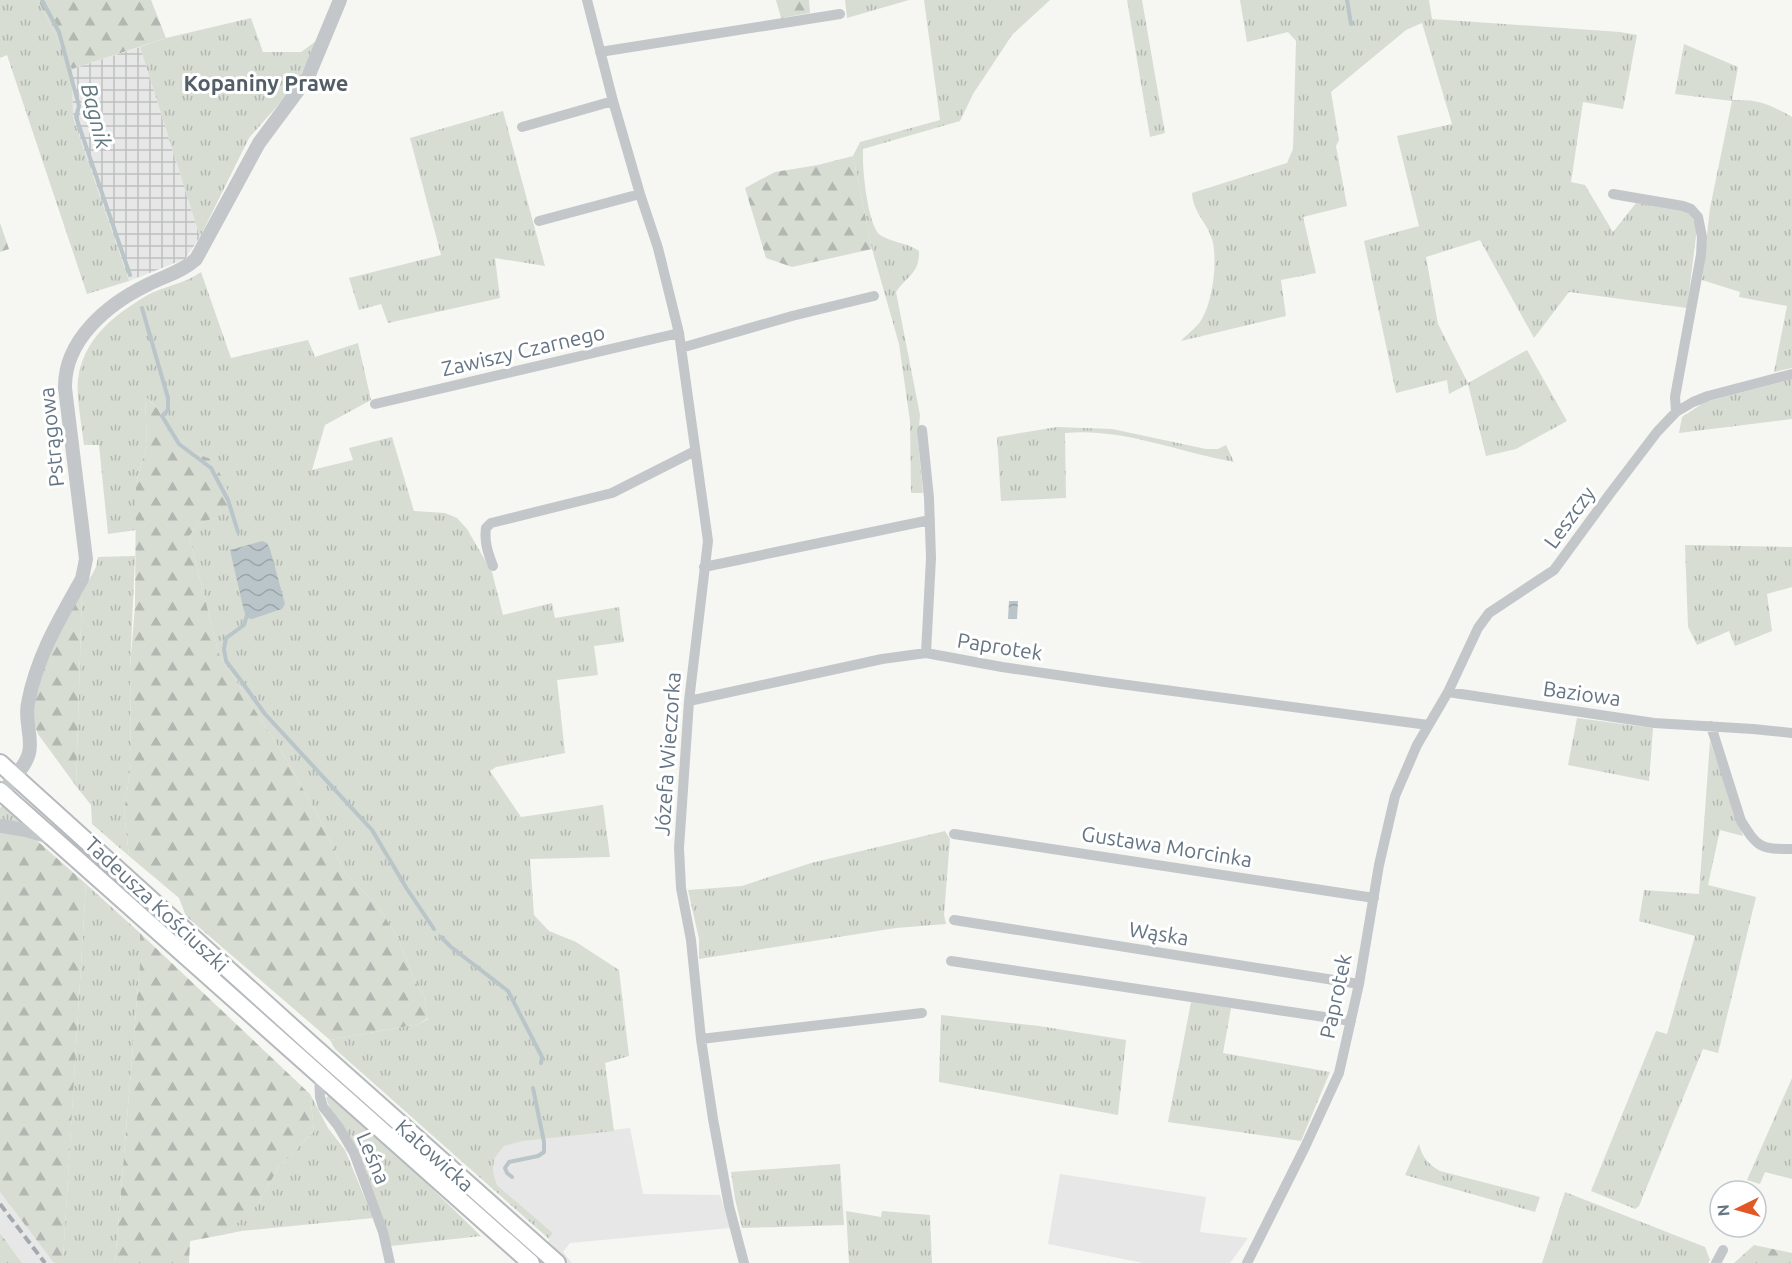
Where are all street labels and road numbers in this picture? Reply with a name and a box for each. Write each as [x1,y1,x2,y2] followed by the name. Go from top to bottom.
[439,320,607,380] street label: Zawiszy Czarnego
[34,386,68,488] street label: Pstrągowa
[1539,481,1599,553] street label: Leszczy
[956,627,1045,665] street label: Paprotek
[649,671,685,837] street label: Józefa Wieczorka
[1542,676,1622,710] street label: Baziowa
[1080,821,1254,871] street label: Gustawa Morcinka
[80,831,234,977] street label: Tadeusza Kościuszki
[1127,916,1191,950] street label: Wąska
[1314,951,1356,1041] street label: Paprotek
[391,1114,479,1196] street label: Katowicka
[352,1128,396,1188] street label: Leśna

